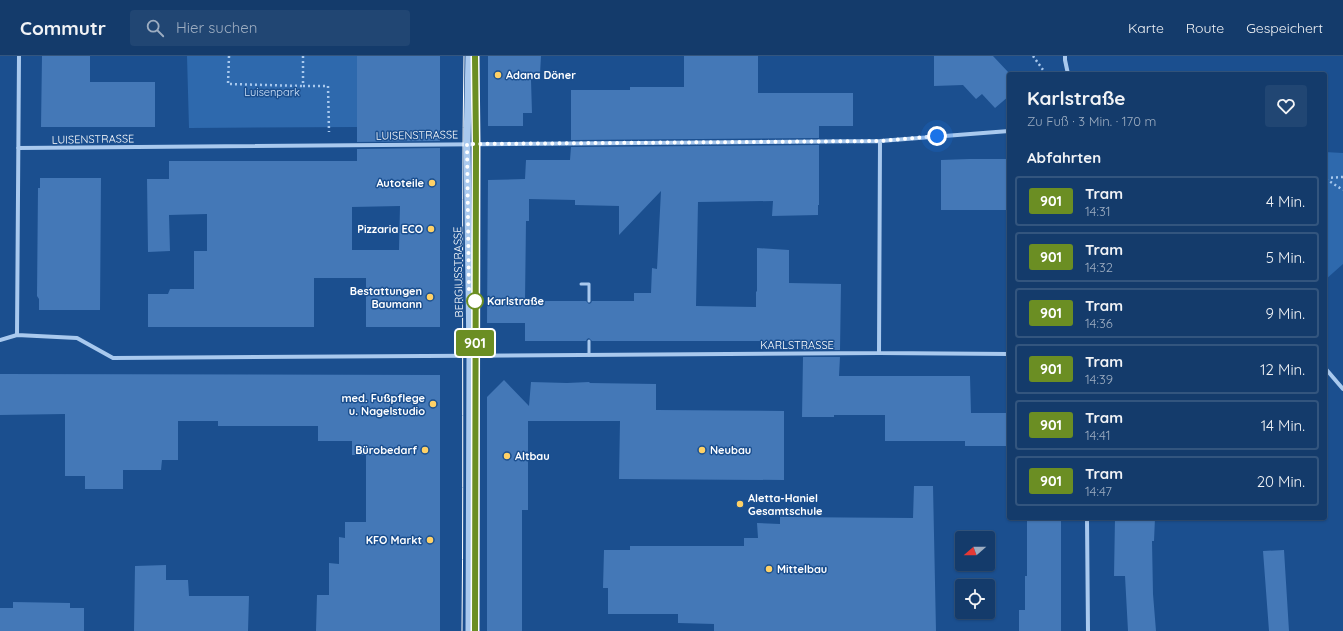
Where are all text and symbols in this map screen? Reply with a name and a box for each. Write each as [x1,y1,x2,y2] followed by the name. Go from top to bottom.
[130,10,410,46] search box
[20,16,106,40] text: Commutr
[144,17,166,39] icon: search
[176,18,257,37] text: Hier suchen
[1128,19,1164,37] text: Karte
[1186,19,1224,37] text: Route
[1246,19,1323,37] text: Gespeichert
[506,68,576,82] place label: Adana Döner
[493,70,503,80] marker: Adana Döner
[244,85,300,99] park label: Luisenpark
[1265,85,1307,127] button: heart
[1027,86,1126,110] text: Karlstraße
[1027,113,1156,129] text: Zu Fuß · 3 Min. · 170 m
[927,126,947,146] your location
[376,127,458,143] street label: LUISENSTRASSE
[52,131,134,147] street label: LUISENSTRASSE
[1027,148,1101,167] text: Abfahrten
[376,176,424,190] place label: Autoteile
[427,178,437,188] marker: Autoteile
[1085,184,1123,203] text: Tram
[1040,192,1062,210] text: 901
[1266,192,1305,211] text: 4 Min.
[1085,203,1111,219] text: 14:31
[357,222,423,236] place label: Pizzaria ECO
[426,224,436,234] marker: Pizzaria ECO
[450,226,466,318] street label: BERGIUSSTRASSE
[1085,240,1123,259] text: Tram
[1040,248,1062,266] text: 901
[1266,248,1305,267] text: 5 Min.
[1085,259,1113,275] text: 14:32
[350,284,422,311] place label: Bestattungen Baumann
[425,292,435,302] marker: Bestattungen Baumann
[466,292,484,310] marker: Karlstraße
[487,294,545,308] place label: Karlstraße
[1085,296,1123,315] text: Tram
[1040,304,1062,322] text: 901
[1266,304,1305,323] text: 9 Min.
[1085,315,1113,331] text: 14:36
[452,330,498,356] line badge: 901
[464,334,486,352] text: 901
[760,338,834,352] street label: KARLSTRASSE
[1085,352,1123,371] text: Tram
[1040,360,1062,378] text: 901
[1260,360,1305,379] text: 12 Min.
[1085,371,1113,387] text: 14:39
[341,391,426,418] place label: med. Fußpflege u. Nagelstudio
[428,399,438,409] marker: med. Fußpflege u. Nagelstudio
[1085,408,1123,427] text: Tram
[1040,416,1062,434] text: 901
[1261,416,1305,435] text: 14 Min.
[1085,427,1110,443] text: 14:41
[355,443,417,457] place label: Bürobedarf
[710,443,751,457] place label: Neubau
[420,445,430,455] marker: Bürobedarf
[697,445,707,455] marker: Neubau
[515,449,550,463] place label: Altbau
[502,451,512,461] marker: Altbau
[1085,464,1123,483] text: Tram
[1040,472,1062,490] text: 901
[1257,472,1305,491] text: 20 Min.
[1085,483,1112,499] text: 14:47
[748,491,823,518] place label: Aletta-Haniel Gesamtschule
[735,499,745,509] marker: Aletta-Haniel Gesamtschule
[955,531,995,571] north arrow
[955,531,995,619] map controls
[366,533,422,547] place label: KFO Markt
[425,535,435,545] marker: KFO Markt
[777,562,827,576] place label: Mittelbau
[764,564,774,574] marker: Mittelbau
[955,579,995,619] button: locate

